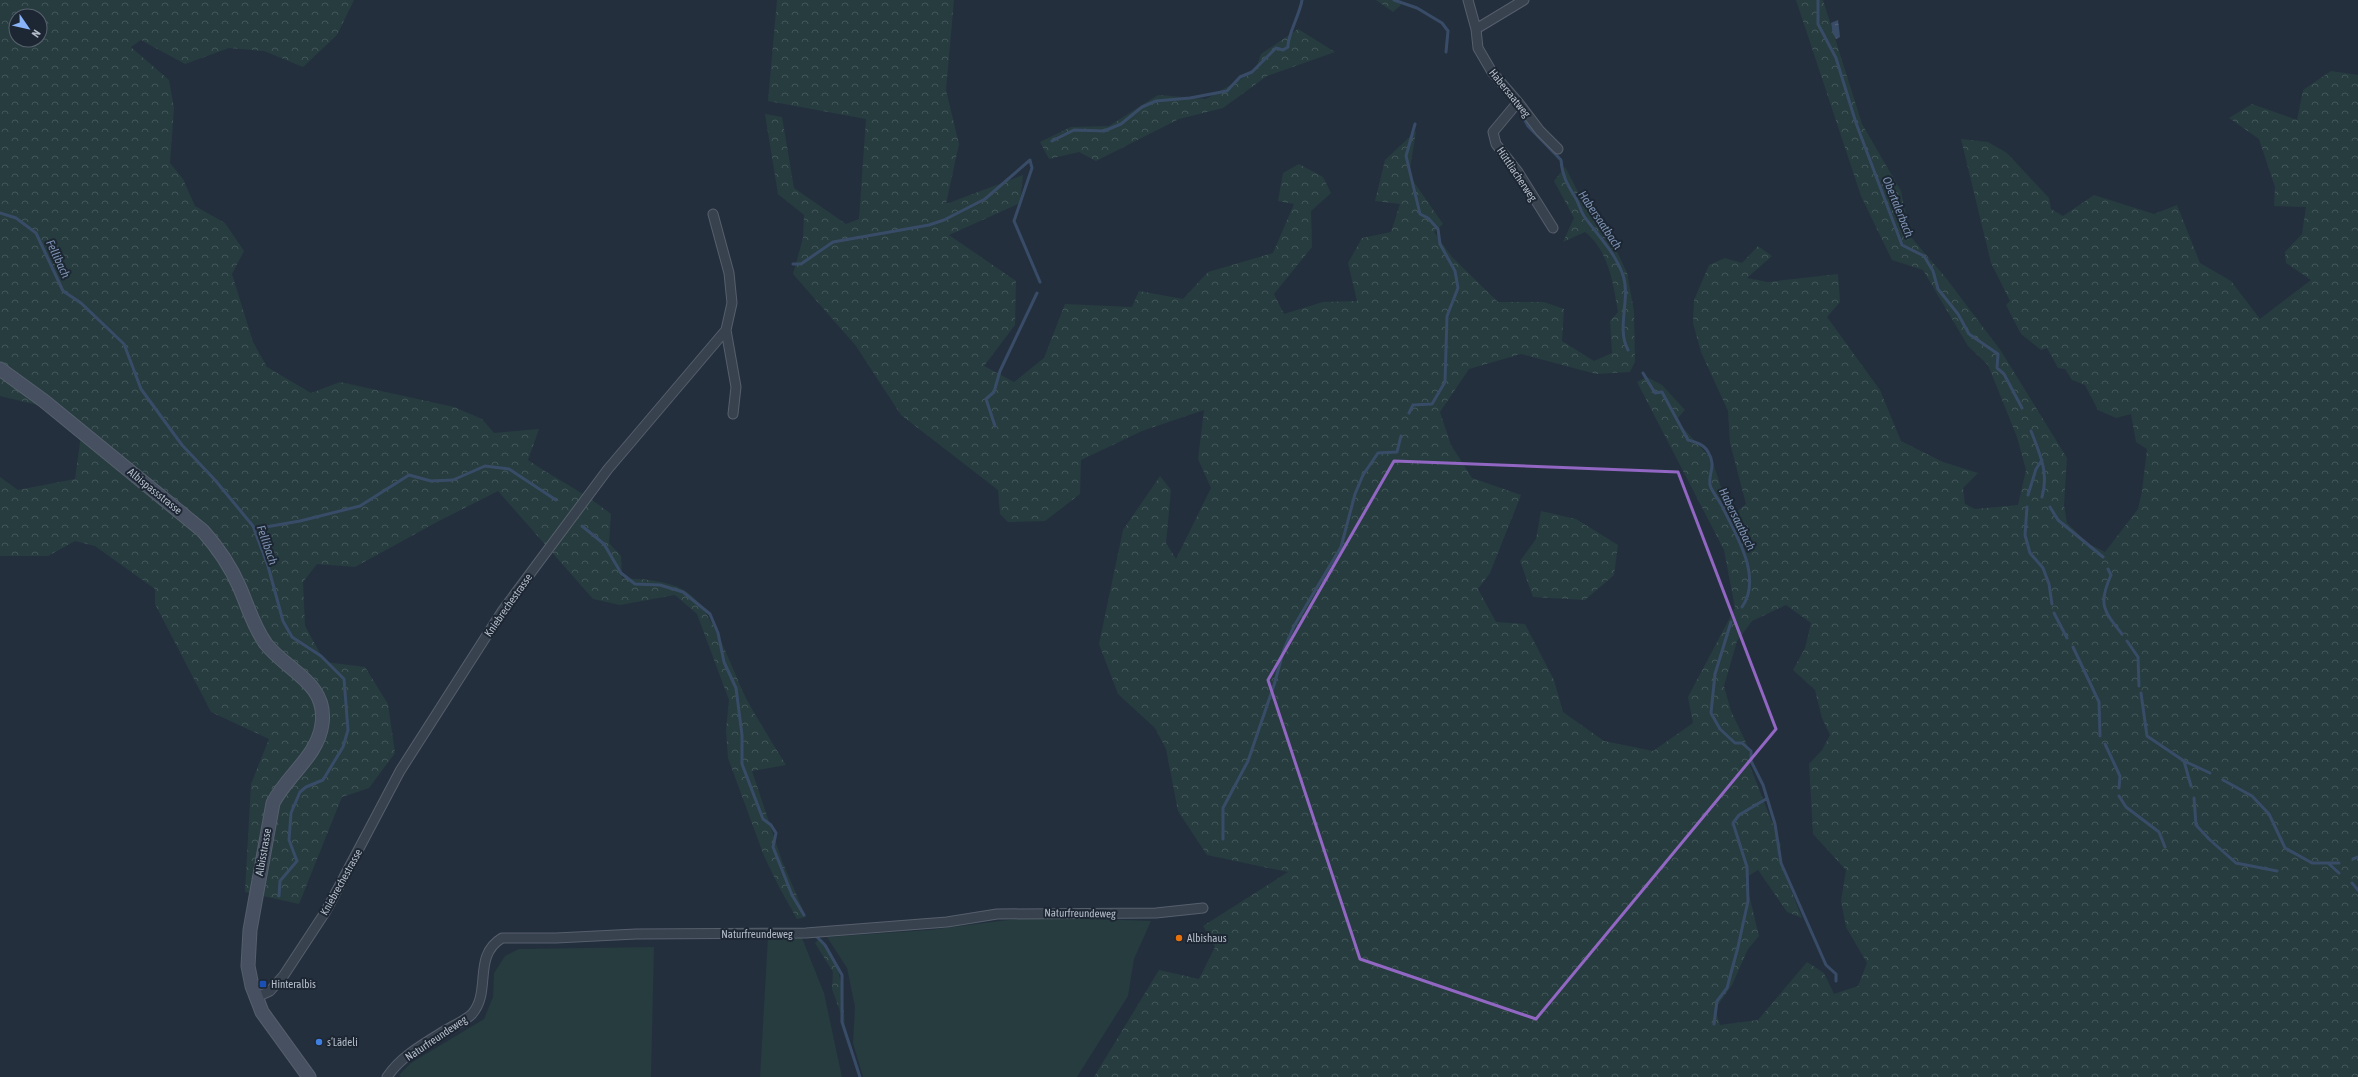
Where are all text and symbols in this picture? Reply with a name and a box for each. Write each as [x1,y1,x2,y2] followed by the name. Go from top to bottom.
[8,8,48,48] north arrow
[29,28,43,40] text: N
[1487,67,1533,120] street label: Habersaatweg
[1495,145,1540,203] street label: Hüttliacherweg
[1880,175,1917,239] water label: Obertalerbach
[1575,188,1625,252] water label: Habersaatbach
[43,238,73,281] water label: Fellibach
[126,466,184,516] street label: Albispassstrasse
[1716,486,1758,553] water label: Habersaatbach
[254,523,280,567] water label: Fellibach
[482,571,534,639] street label: Kniebrechestrasse
[253,827,273,877] street label: Albisstrasse
[318,847,364,917] street label: Kniebrechestrasse
[1044,906,1116,920] street label: Naturfreundeweg
[721,928,793,940] street label: Naturfreundeweg
[1187,932,1227,944] place label: Albishaus
[1174,933,1184,943] marker: Albishaus
[271,978,316,990] place label: Hinteralbis
[258,979,268,989] marker: Hinteralbis
[403,1013,469,1063] street label: Naturfreundeweg
[327,1036,358,1048] place label: s‘Lädeli
[314,1037,324,1047] marker: s‘Lädeli

